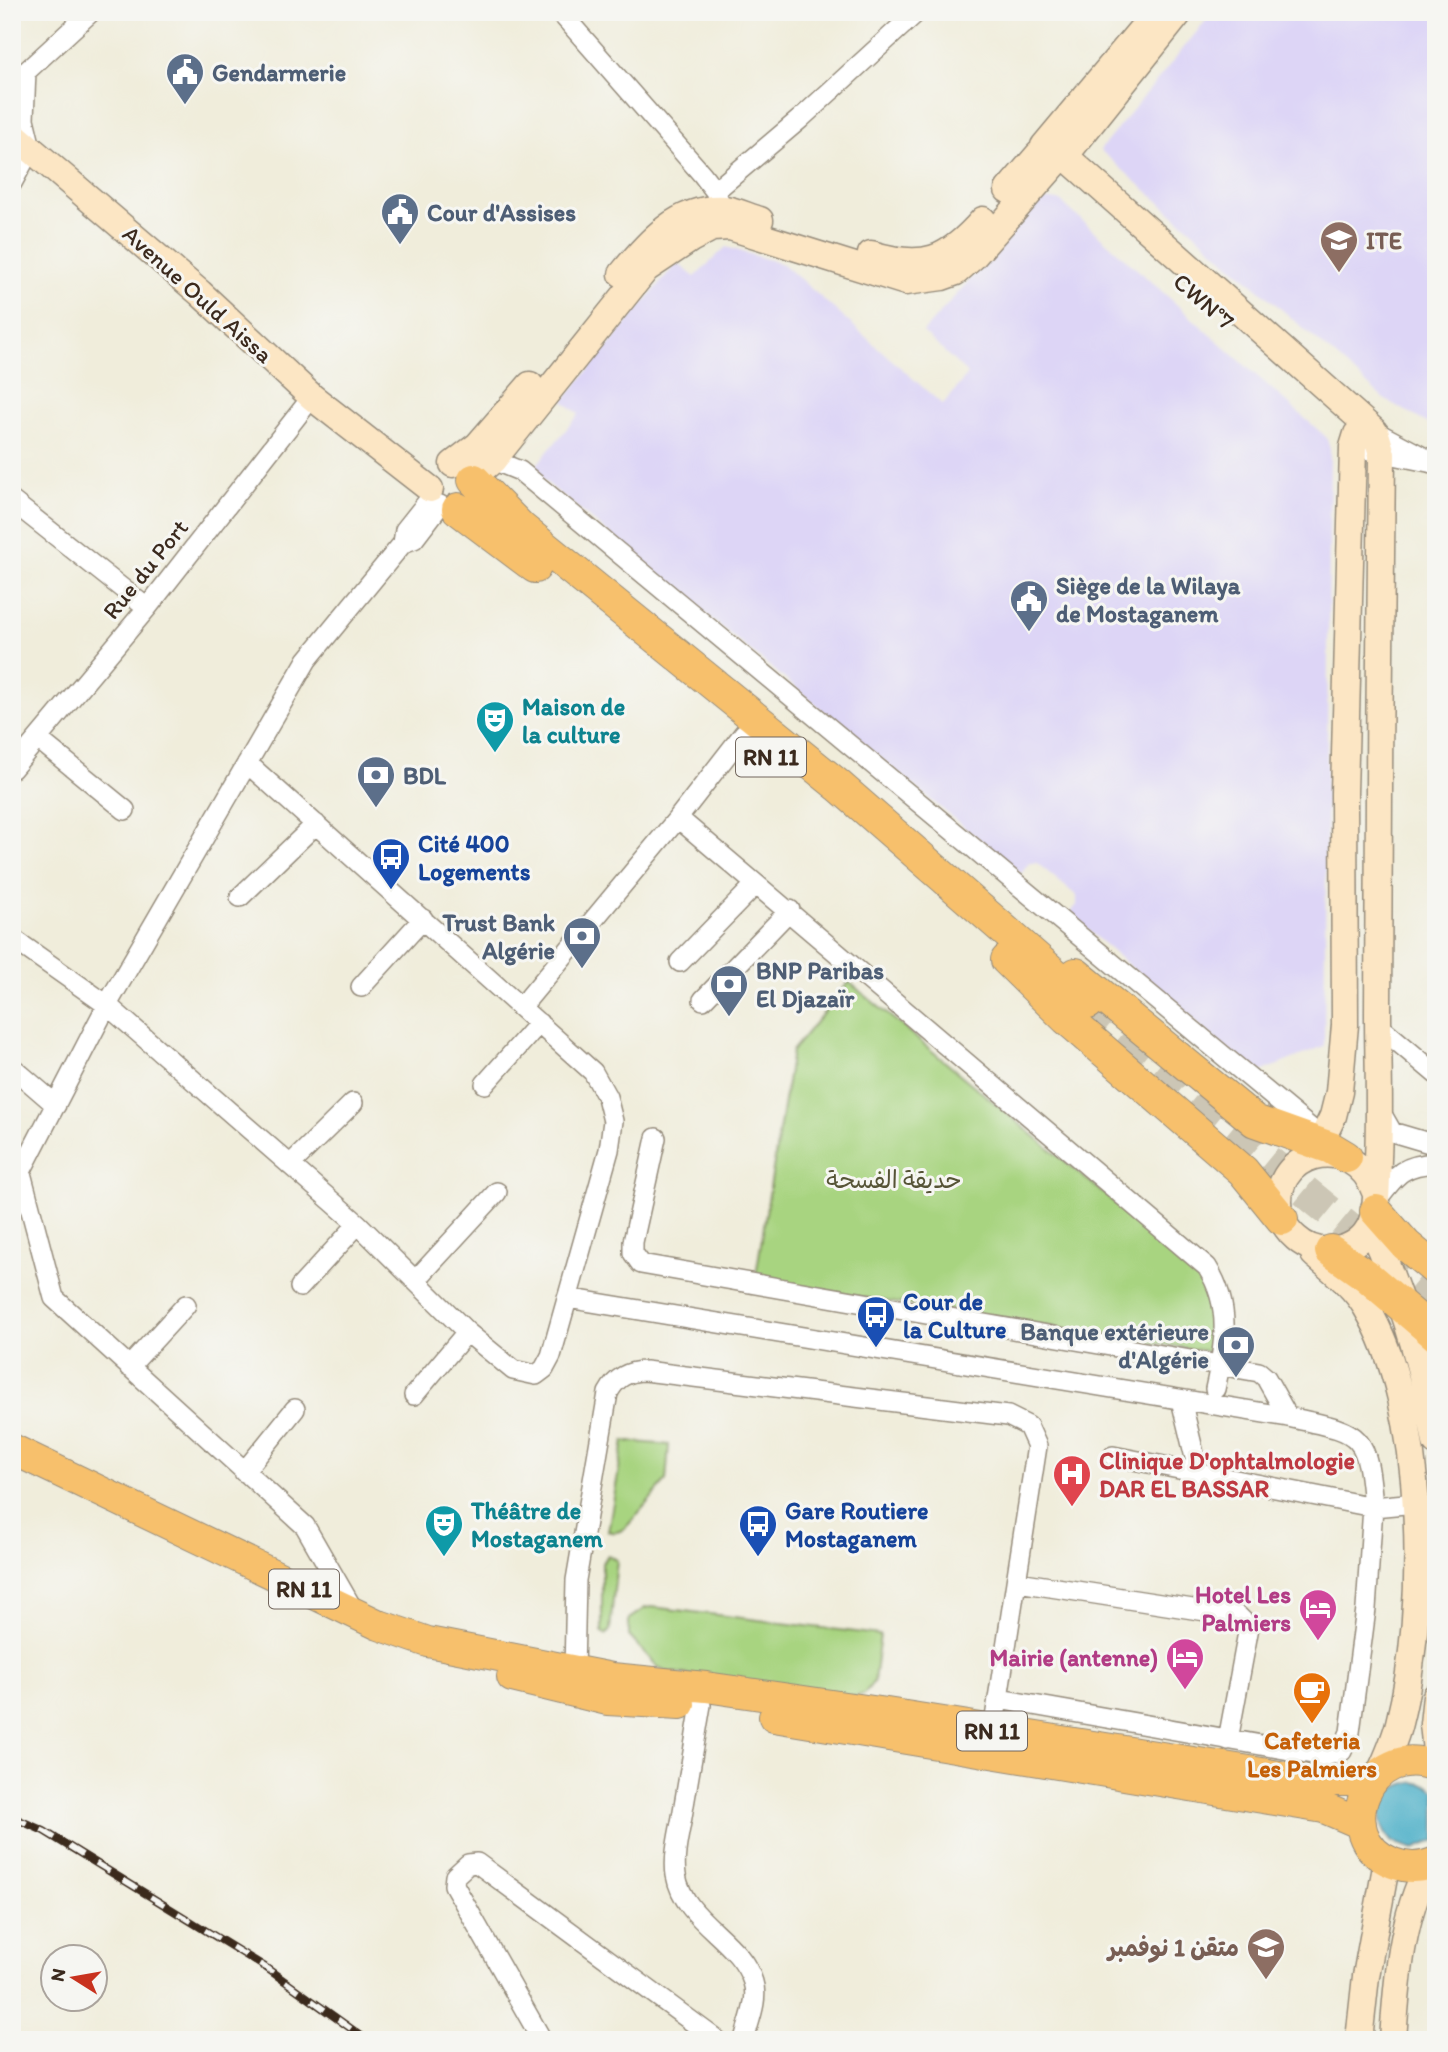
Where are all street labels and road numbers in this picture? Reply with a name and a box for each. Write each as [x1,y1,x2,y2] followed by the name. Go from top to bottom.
[117,219,279,369] street label: Avenue Ould Aissa
[1168,267,1240,335] street label: CWN°7
[96,513,194,625] street label: Rue du Port
[736,737,806,776] road number: RN 11
[269,1570,339,1608] road number: RN 11
[957,1712,1027,1750] road number: RN 11

